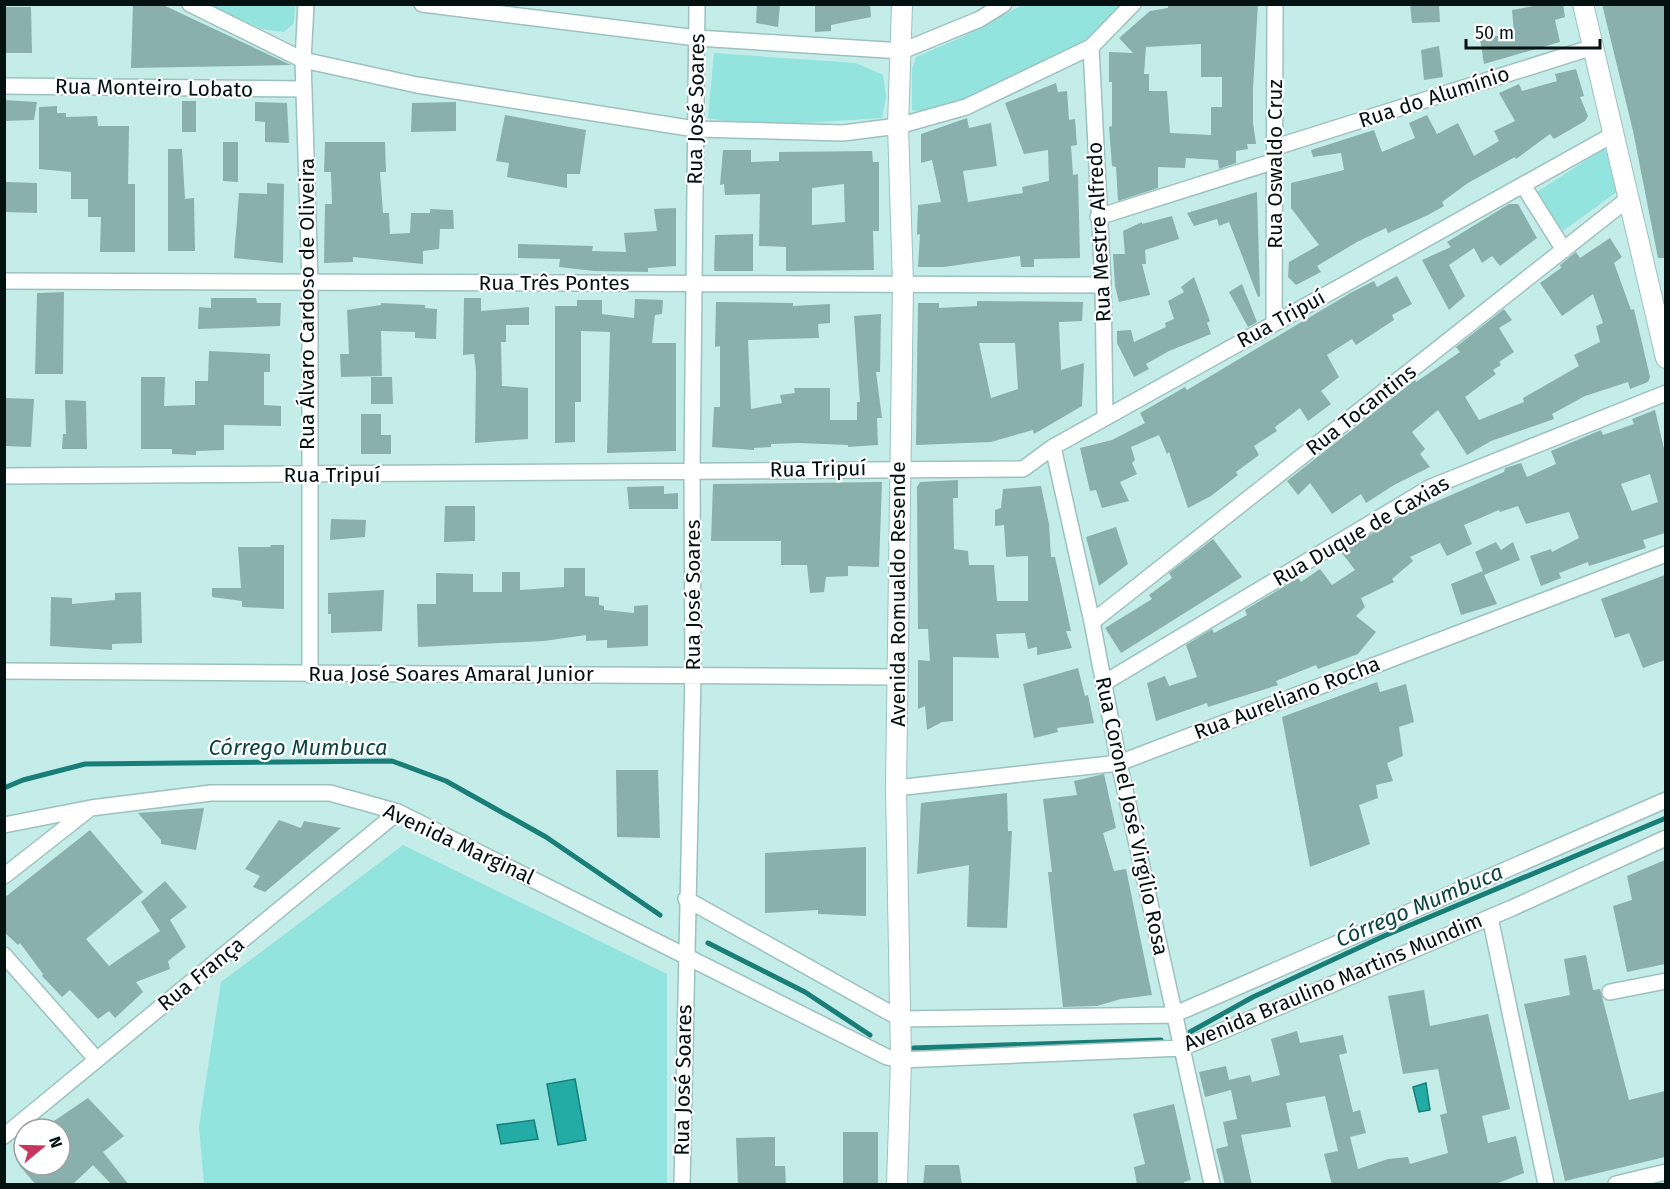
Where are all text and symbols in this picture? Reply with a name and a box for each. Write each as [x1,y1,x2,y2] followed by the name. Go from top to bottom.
[1466,12,1600,50] scale bar
[1475,22,1514,44] text: 50 m
[682,33,710,185] street label: Rua José Soares
[1355,60,1513,134] street label: Rua do Alumínio
[55,73,253,103] street label: Rua Monteiro Lobato
[1262,79,1288,249] street label: Rua Oswaldo Cruz
[1081,141,1117,323] street label: Rua Mestre Alfredo
[294,158,320,450] street label: Rua Álvaro Cardoso de Oliveira
[478,270,630,296] street label: Rua Três Pontes
[1232,284,1330,354] street label: Rua Tripuí
[1301,359,1422,461] street label: Rua Tocantins
[769,455,867,483] street label: Rua Tripuí
[885,461,911,727] street label: Avenida Romualdo Resende
[284,462,380,488] street label: Rua Tripuí
[1268,470,1454,592] street label: Rua Duque de Caxias
[680,519,706,671] street label: Rua José Soares
[1190,651,1384,745] street label: Rua Aureliano Rocha
[308,661,594,687] street label: Rua José Soares Amaral Junior
[1090,674,1174,958] street label: Rua Coronel José Virgílio Rosa
[208,734,388,761] water label: Córrego Mumbuca
[379,798,539,890] street label: Avenida Marginal
[1331,858,1507,953] water label: Córrego Mumbuca
[1180,907,1486,1057] street label: Avenida Braulino Martins Mundim
[152,931,250,1017] street label: Rua França
[669,1004,697,1156] street label: Rua José Soares
[12,1117,72,1177] north arrow
[45,1134,66,1150] text: N

